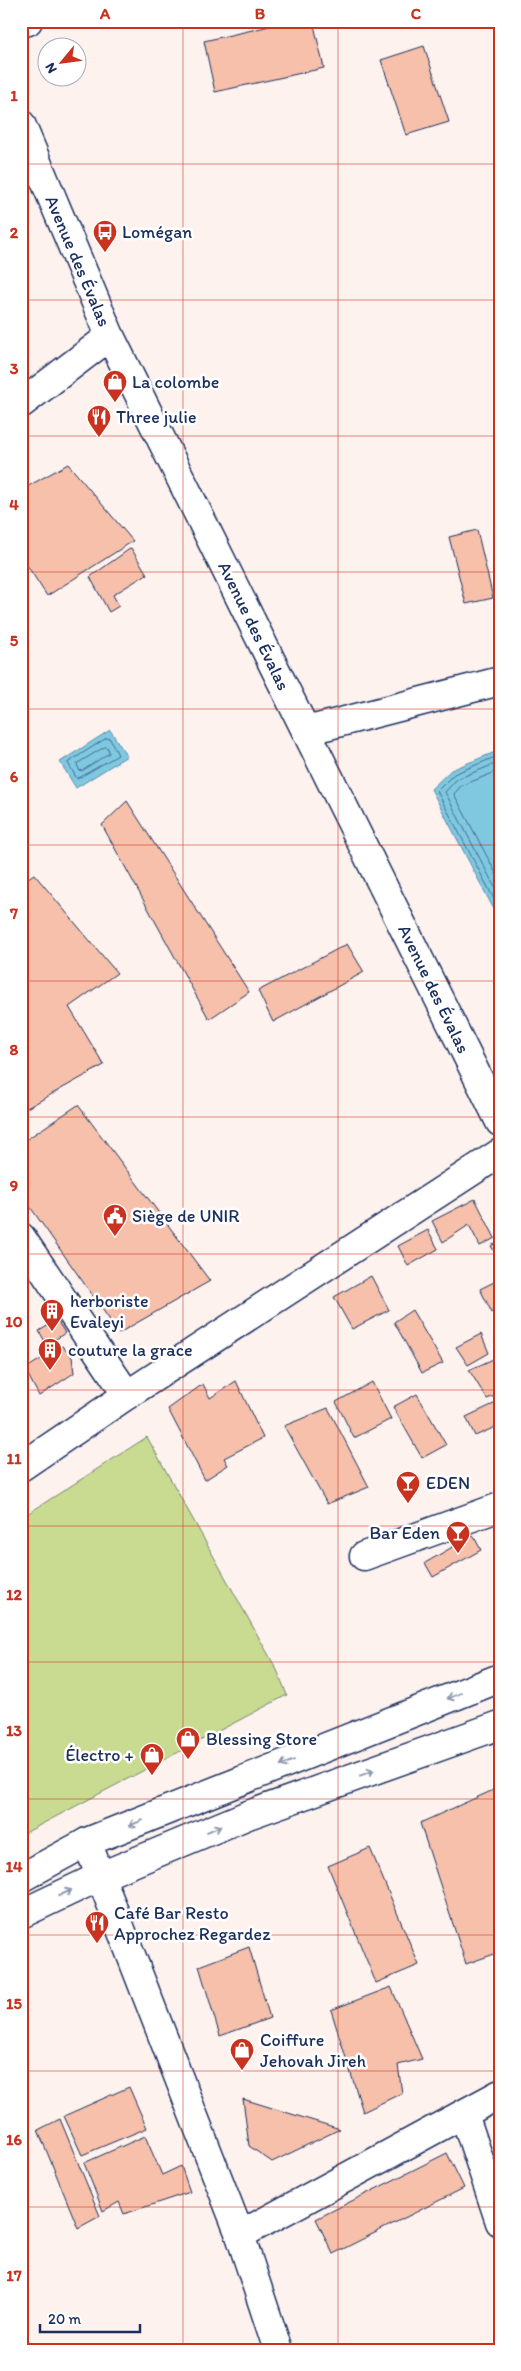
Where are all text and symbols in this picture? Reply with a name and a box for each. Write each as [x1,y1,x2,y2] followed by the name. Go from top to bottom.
[99,4,111,23] text: A
[255,4,266,23] text: B
[411,4,422,23] text: C
[38,38,88,88] north arrow
[41,60,61,76] text: N
[10,86,18,105] text: 1
[40,192,116,330] street label: Avenue des Évalas
[92,219,118,253] bus stop icon: Lomégan
[122,221,192,243] place label: Lomégan
[10,223,19,242] text: 2
[10,359,19,378] text: 3
[102,369,128,403] shop icon: La colombe
[132,371,219,393] place label: La colombe
[86,404,112,438] restaurant icon: Three julie
[116,406,196,428] place label: Three julie
[9,495,19,514] text: 4
[213,558,295,694] street label: Avenue des Évalas
[10,631,19,650] text: 5
[10,767,19,786] text: 6
[9,904,18,923] text: 7
[393,921,475,1057] street label: Avenue des Évalas
[10,1040,19,1059] text: 8
[10,1176,18,1195] text: 9
[102,1203,128,1237] public building icon: Siège de UNIR
[132,1205,239,1227] place label: Siège de UNIR
[70,1290,149,1333] place label: herboriste Evaleyi
[39,1298,65,1332] building icon: herboriste Evaleyi
[5,1312,23,1331] text: 10
[37,1337,63,1371] building icon: couture la grace
[68,1339,193,1361] place label: couture la grace
[7,1449,22,1468] text: 11
[395,1470,421,1504] bar icon: EDEN
[426,1472,470,1494] place label: EDEN
[445,1520,471,1554] bar icon: Bar Eden
[369,1522,440,1544] place label: Bar Eden
[6,1585,23,1604] text: 12
[447,1693,462,1702] one-way arrow
[6,1721,22,1740] text: 13
[175,1726,201,1760] shop icon: Blessing Store
[206,1728,317,1750] place label: Blessing Store
[139,1742,165,1776] shop icon: Électro +
[65,1744,134,1766] place label: Électro +
[280,1759,295,1768] one-way arrow
[359,1768,374,1777] one-way arrow
[129,1819,144,1828] one-way arrow
[206,1824,222,1833] one-way arrow
[5,1857,23,1876] text: 14
[57,1888,72,1898] one-way arrow
[114,1902,271,1945] place label: Café Bar Resto Approchez Regardez
[84,1910,110,1944] restaurant icon: Café Bar Resto Approchez Regardez
[6,1994,23,2013] text: 15
[260,2029,366,2072] place label: Coiffure Jehovah Jireh
[229,2037,255,2071] shop icon: Coiffure Jehovah Jireh
[6,2130,22,2149] text: 16
[6,2266,22,2285] text: 17
[40,2301,140,2333] scale bar
[48,2310,82,2328] text: 20 m

